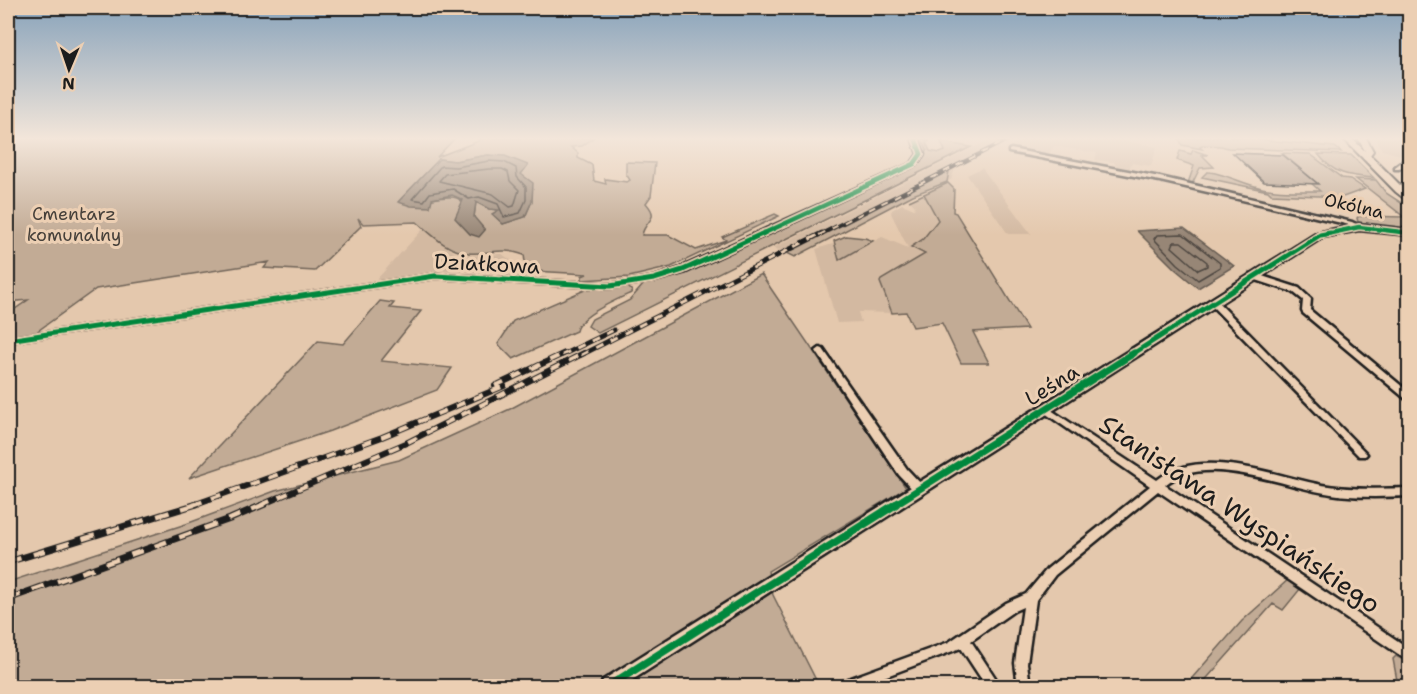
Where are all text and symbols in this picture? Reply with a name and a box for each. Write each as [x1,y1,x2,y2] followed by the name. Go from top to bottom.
[39,39,99,99] north arrow
[62,73,75,94] text: N
[1322,187,1386,225] street label: Okólna
[27,202,121,247] park label: Cmentarz komunalny
[433,247,541,281] street label: Działkowa
[1020,358,1084,412] street label: Leśna
[1093,406,1388,621] street label: Stanisława Wyspiańskiego

